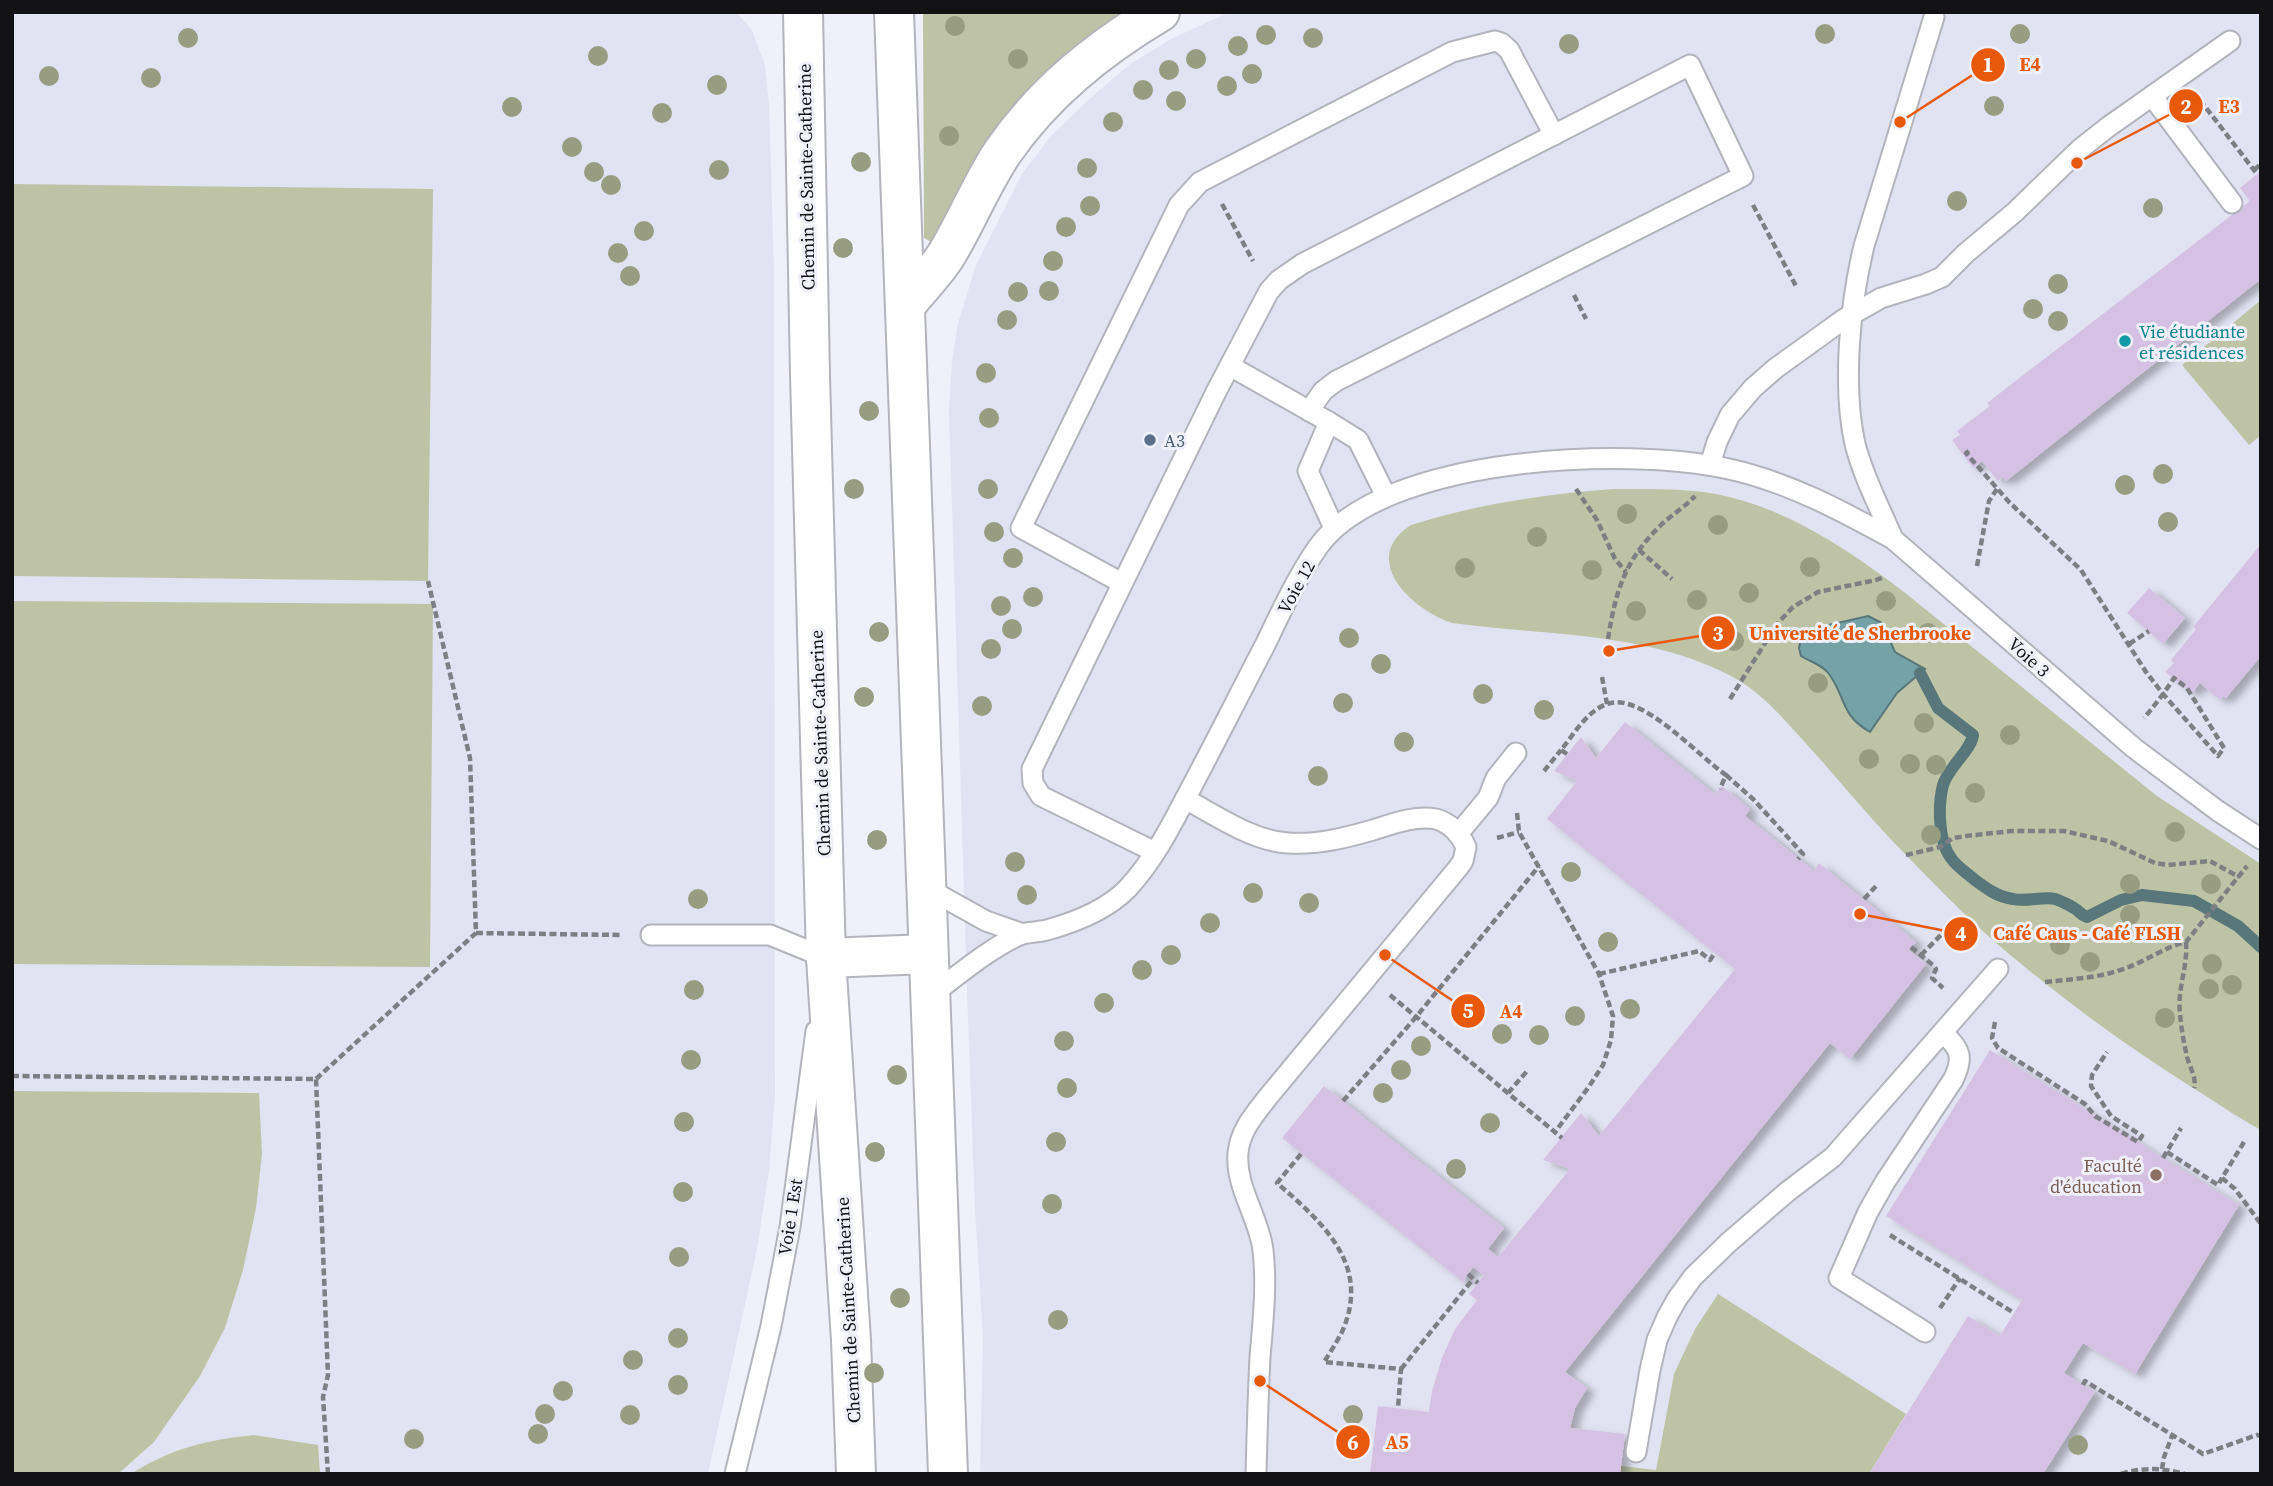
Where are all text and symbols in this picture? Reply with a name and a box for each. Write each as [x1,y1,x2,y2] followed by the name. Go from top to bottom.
[1970,45,2055,85] callout: E4
[1982,50,1994,79] text: 1
[2019,51,2041,77] text: E4
[792,63,820,291] street label: Chemin de Sainte-Catherine
[2169,86,2254,126] callout: E3
[2180,92,2192,121] text: 2
[2218,93,2240,119] text: E3
[2139,319,2245,365] place label: Vie étudiante et résidences
[2117,333,2133,349] marker: Vie étudiante et résidences
[1164,428,1185,453] place label: A3
[1142,432,1158,448] marker: A3
[1271,556,1321,618] street label: Voie 12
[1700,613,1985,653] callout: Université de Sherbrooke
[1712,619,1724,648] text: 3
[1749,620,1971,646] text: Université de Sherbrooke
[804,629,836,857] street label: Chemin de Sainte-Catherine
[2003,631,2055,683] street label: Voie 3
[1944,914,2195,954] callout: Café Caus - Café FLSH
[1955,919,1967,948] text: 4
[1993,920,2181,946] text: Café Caus - Café FLSH
[1451,991,1537,1031] callout: A4
[1462,996,1474,1025] text: 5
[1499,998,1523,1024] text: A4
[2050,1153,2142,1199] place label: Faculté d'éducation
[2148,1167,2164,1183] marker: Faculté d'éducation
[772,1177,808,1257] street label: Voie 1 Est
[830,1196,866,1424] street label: Chemin de Sainte-Catherine
[1336,1422,1422,1462] callout: A5
[1347,1428,1359,1457] text: 6
[1385,1429,1409,1455] text: A5

